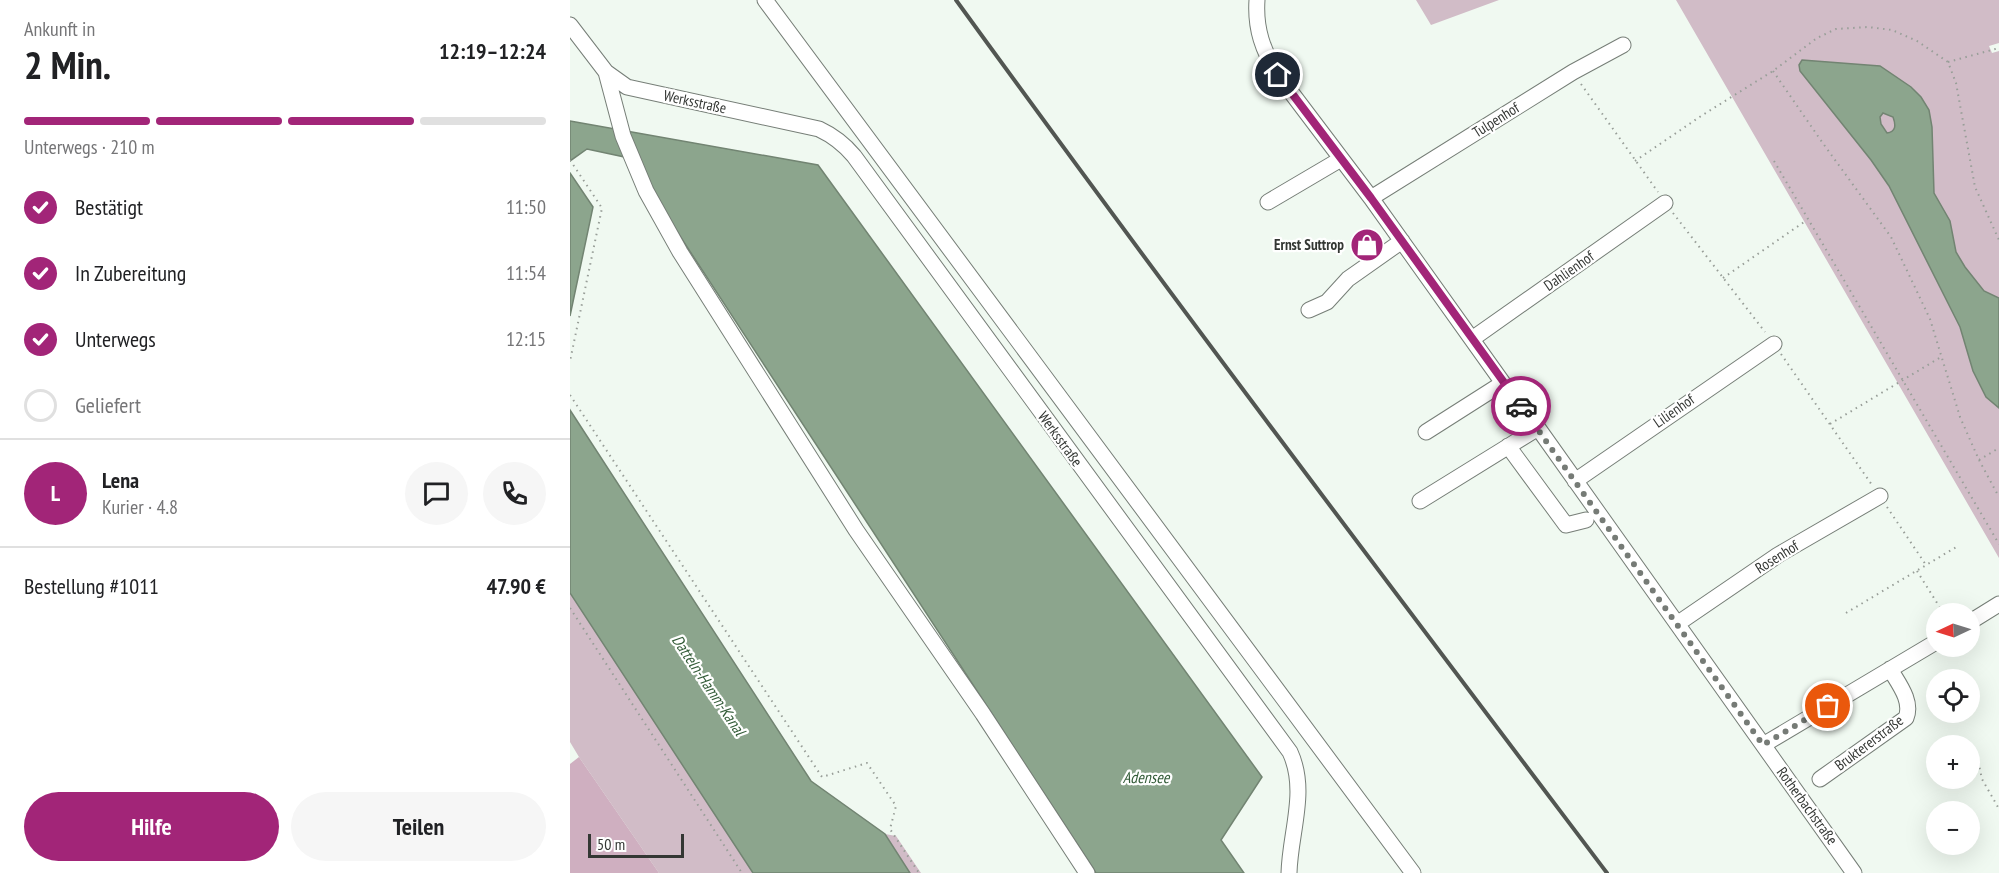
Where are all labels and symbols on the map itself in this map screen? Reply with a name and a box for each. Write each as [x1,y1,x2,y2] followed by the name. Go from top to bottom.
[1252,49,1303,100] pin
[662,86,728,117] street label: Werksstraße
[1469,97,1524,141] street label: Tulpenhof
[1349,227,1385,263] shop icon: Ernst Suttrop
[1274,235,1344,254] place label: Ernst Suttrop
[1540,246,1598,295] street label: Dahlienhof
[1491,376,1551,436] courier
[1650,389,1699,432] street label: Lilienhof
[1034,407,1087,470] street label: Werksstraße
[1751,535,1803,577] street label: Rosenhof
[1926,603,1980,657] north arrow
[668,631,751,740] water label: Datteln-Hamm-Kanal
[1802,680,1853,731] pin
[1831,711,1907,775] street label: Bruktererstraße
[1773,763,1842,848] street label: Rotherbachstraße
[1123,767,1171,787] water label: Adensee
[588,831,684,858] scale bar

